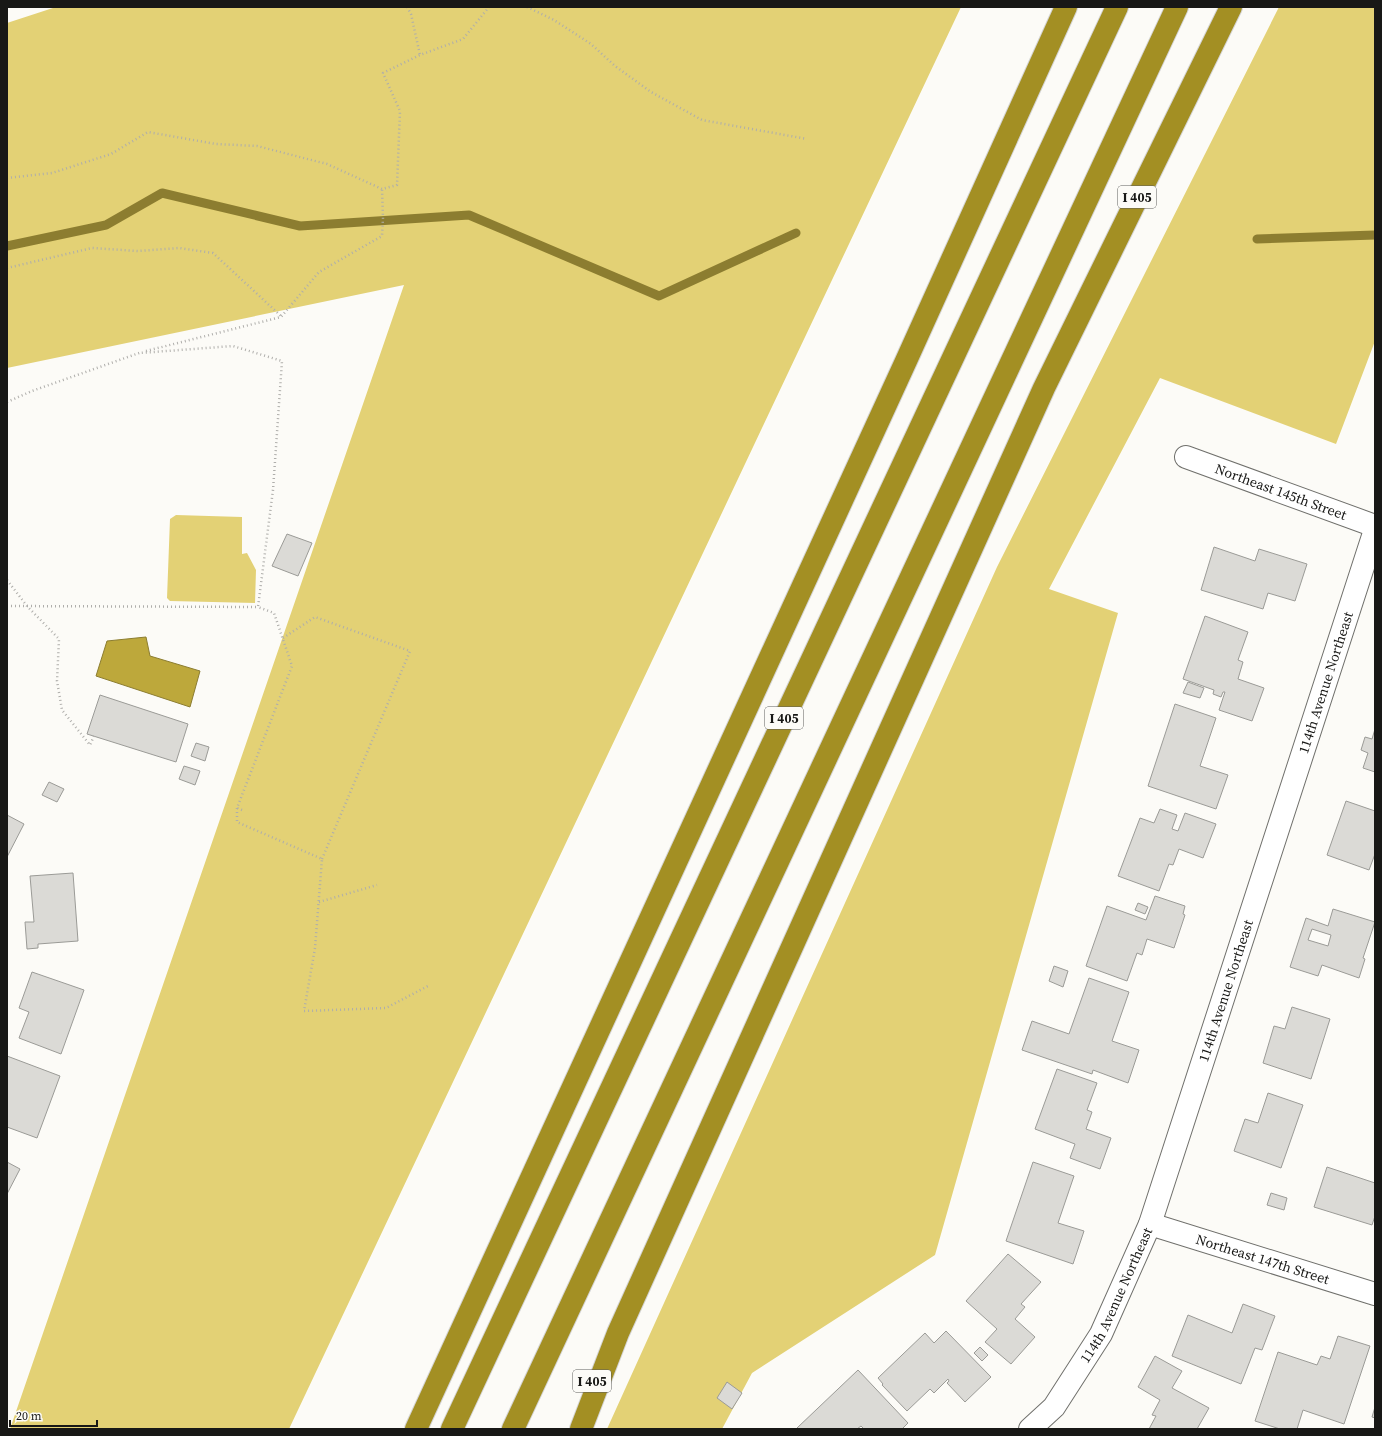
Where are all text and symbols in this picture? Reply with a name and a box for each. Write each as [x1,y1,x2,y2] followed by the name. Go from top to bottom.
[1118,186,1156,208] road number: I 405
[1212,458,1350,525] street label: Northeast 145th Street
[1293,609,1358,756] street label: 114th Avenue Northeast
[765,707,803,729] road number: I 405
[1193,917,1258,1064] street label: 114th Avenue Northeast
[1075,1224,1157,1367] street label: 114th Avenue Northeast
[1194,1229,1332,1289] street label: Northeast 147th Street
[573,1370,611,1392] road number: I 405
[10,1402,97,1428] scale bar
[16,1408,42,1424] text: 20 m

